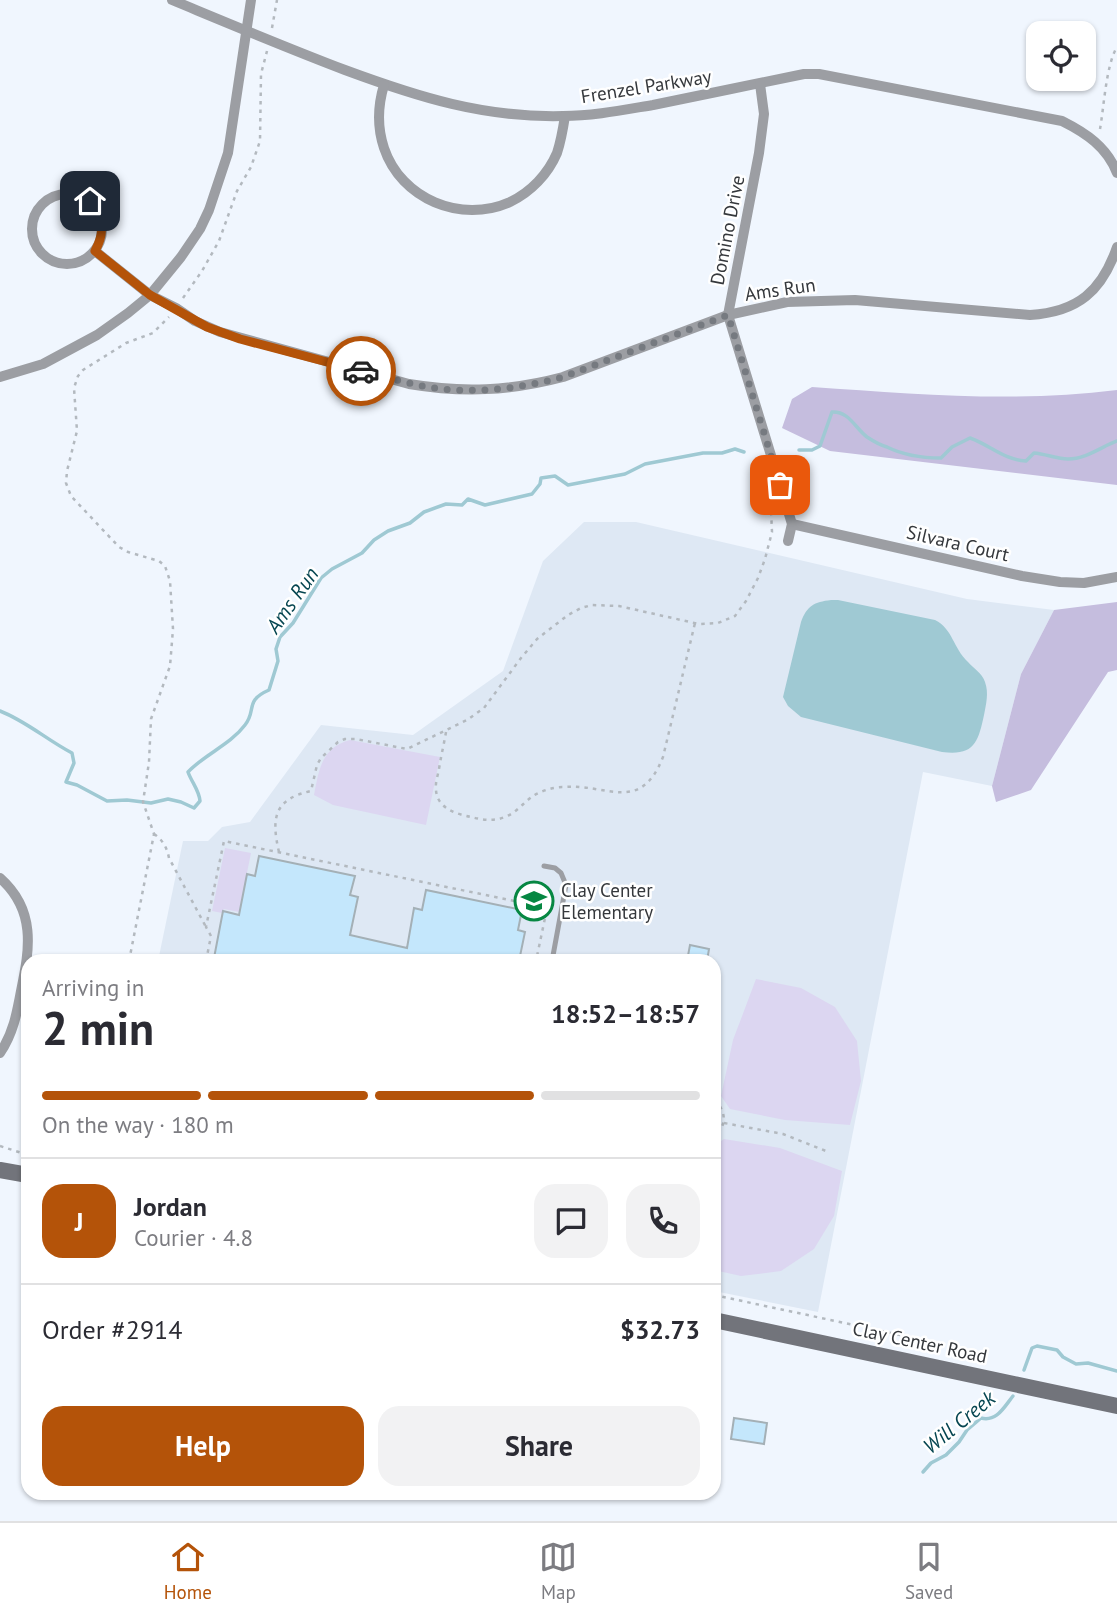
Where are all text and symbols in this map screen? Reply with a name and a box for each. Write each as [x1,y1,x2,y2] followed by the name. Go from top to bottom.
[1026,21,1096,91] map controls
[1026,21,1096,91] button: locate
[579,64,713,108] street label: Frenzel Parkway
[60,171,120,231] pin
[705,173,749,287] street label: Domino Drive
[71,182,109,220] icon: home
[743,272,817,306] street label: Ams Run
[326,336,396,406] courier
[342,352,380,390] icon: car
[750,455,810,515] pin
[761,466,799,504] icon: bag
[904,520,1012,567] street label: Silvara Court
[259,562,325,639] water label: Ams Run
[561,878,653,924] place label: Clay Center Elementary
[513,880,555,922] school or university icon: Clay Center Elementary
[42,973,144,1002] text: Arriving in
[551,997,700,1030] text: 18:52–18:57
[42,998,154,1058] text: 2 min
[42,1110,234,1139] text: On the way · 180 m
[534,1184,608,1258] button: chat
[626,1184,700,1258] button: phone
[134,1190,207,1223] text: Jordan
[75,1205,83,1238] text: J
[134,1223,253,1252] text: Courier · 4.8
[42,1313,182,1346] text: Order #2914
[620,1313,700,1346] text: $32.73
[851,1316,989,1368] street label: Clay Center Road
[917,1384,1002,1459] water label: Will Creek
[42,1406,364,1486] button: Help
[378,1406,700,1486] button: Share
[164,1538,212,1604] tab: Home
[539,1538,577,1604] tab: Map
[905,1538,953,1604] tab: Saved

